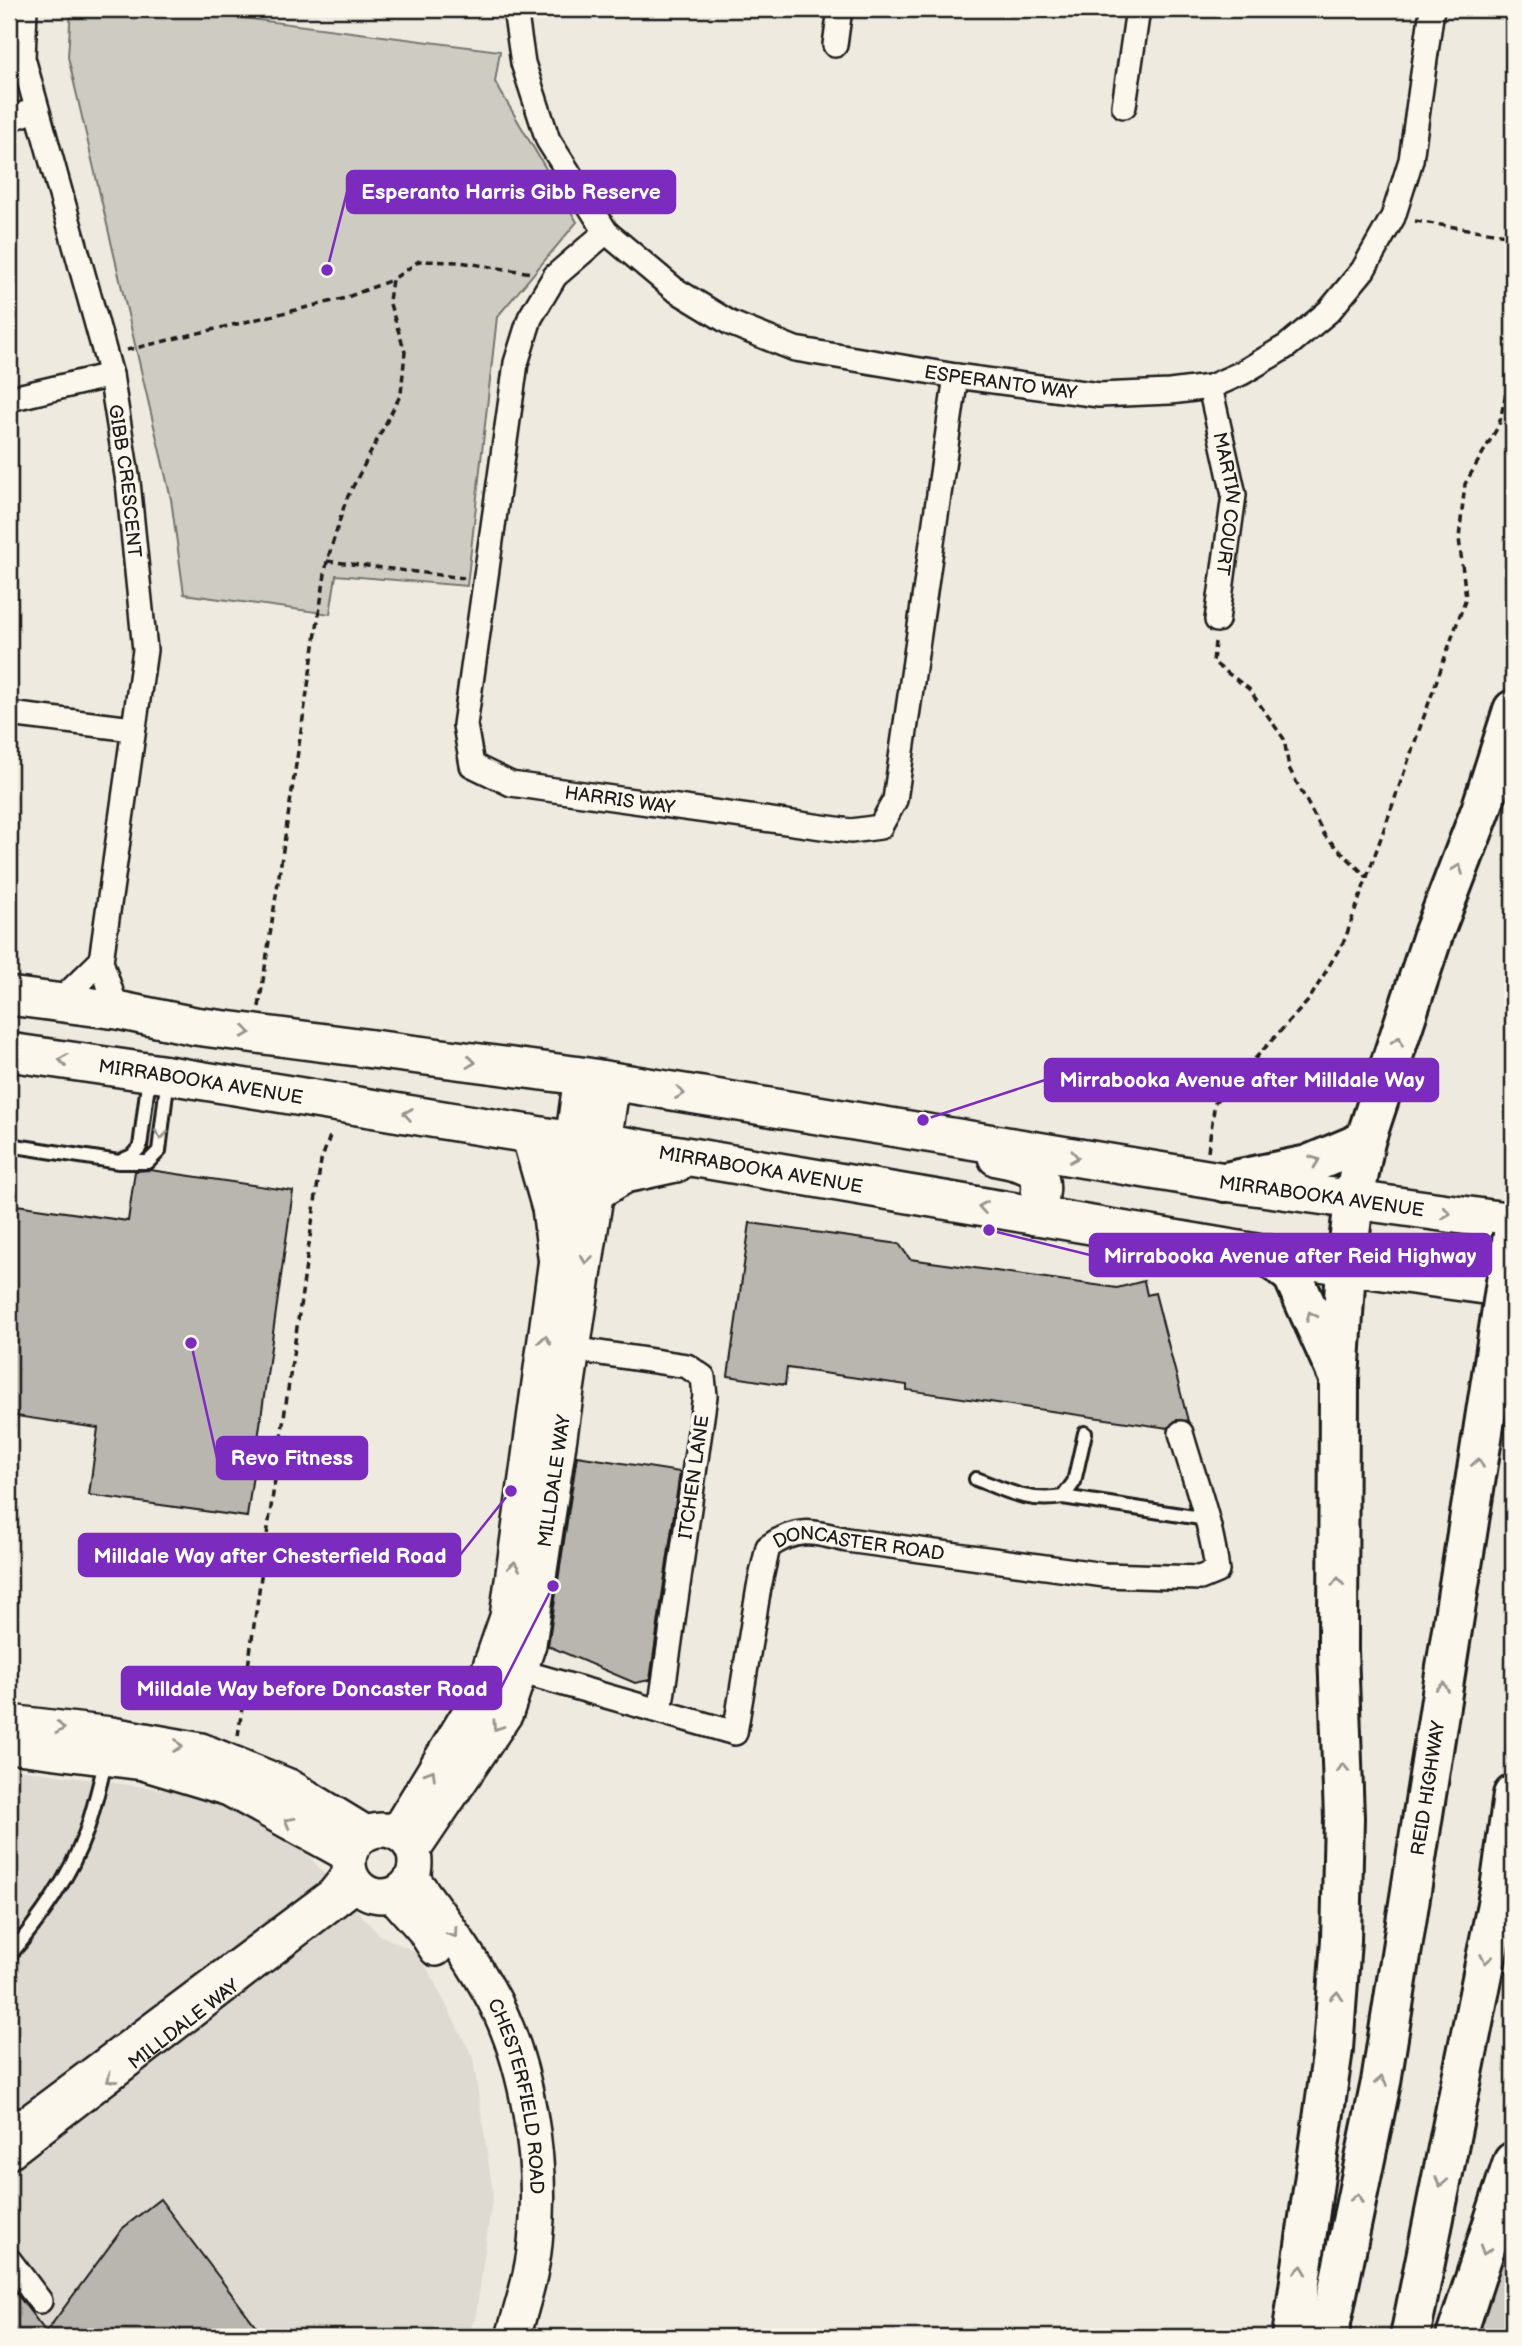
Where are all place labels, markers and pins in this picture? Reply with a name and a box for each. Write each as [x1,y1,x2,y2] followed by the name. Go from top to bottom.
[347,171,675,213] callout: Esperanto Harris Gibb Reserve
[1045,1059,1438,1101] callout: Mirrabooka Avenue after Milldale Way
[1090,1234,1491,1276] callout: Mirrabooka Avenue after Reid Highway
[217,1437,367,1479] callout: Revo Fitness
[79,1534,460,1576] callout: Milldale Way after Chesterfield Road
[122,1667,501,1709] callout: Milldale Way before Doncaster Road

